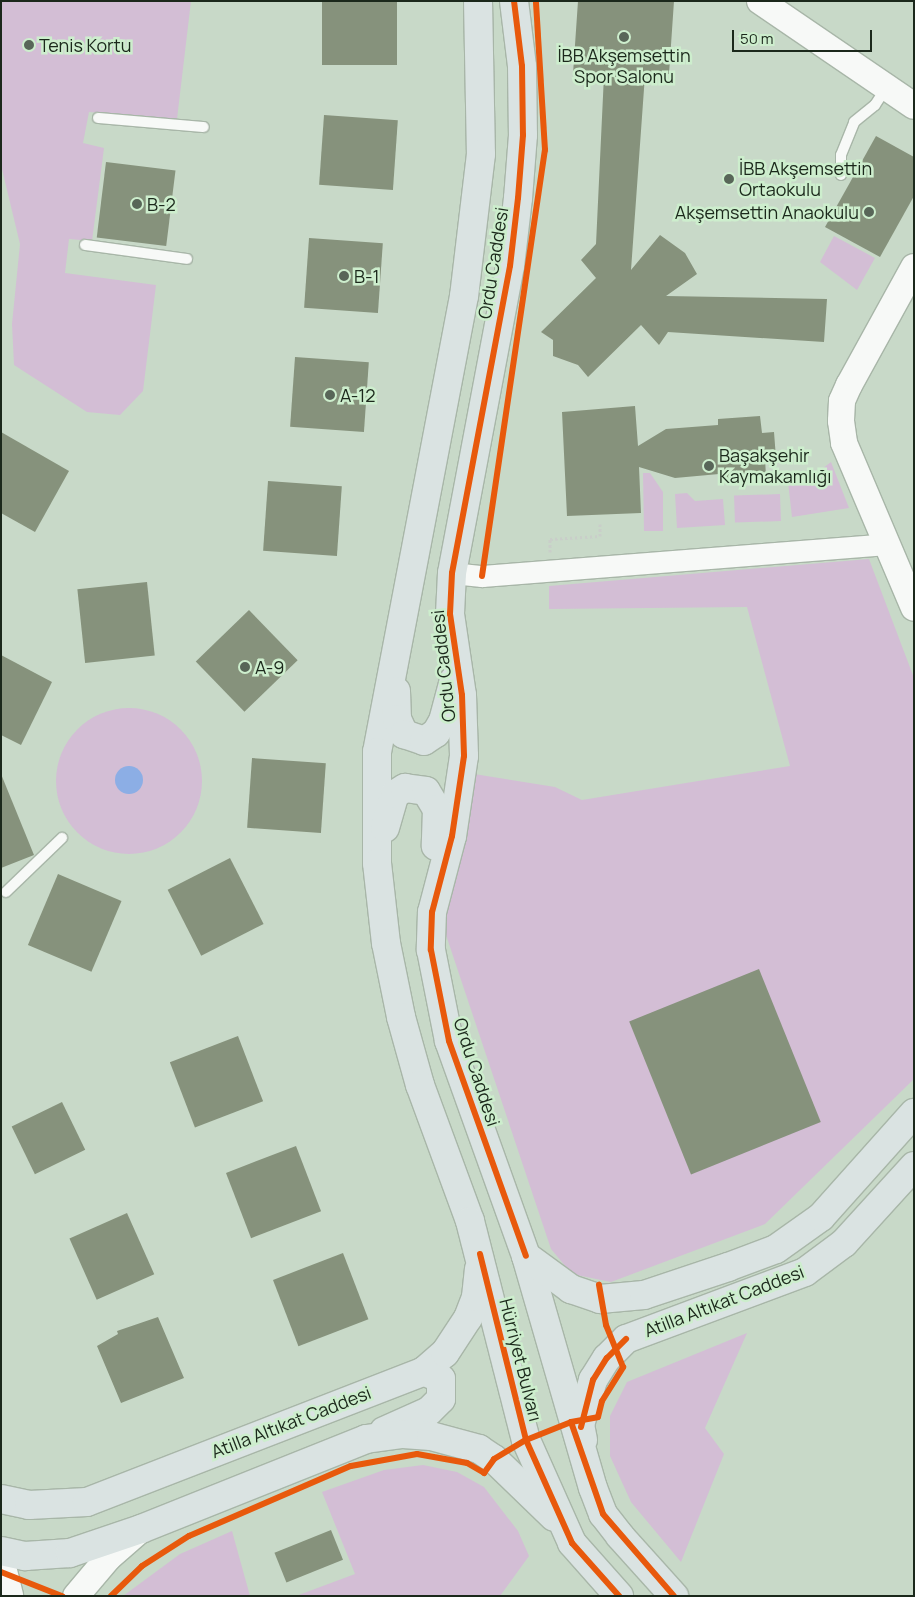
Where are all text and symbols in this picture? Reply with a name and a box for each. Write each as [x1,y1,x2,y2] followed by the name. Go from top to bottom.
[735,20,875,52] scale bar
[740,28,774,49] text: 50 m
[618,31,630,43] marker: İBB Akşemsettin Spor Salonu
[39,34,131,56] place label: Tenis Kortu
[23,39,35,51] marker: Tenis Kortu
[557,45,691,88] place label: İBB Akşemsettin Spor Salonu
[739,158,872,200] place label: İBB Akşemsettin Ortaokulu
[723,173,735,185] marker: İBB Akşemsettin Ortaokulu
[147,193,176,215] place label: B-2
[131,198,143,210] marker: B-2
[675,201,859,223] place label: Akşemsettin Anaokulu
[474,206,512,320] street label: Ordu Caddesi
[863,206,875,218] marker: Akşemsettin Anaokulu
[354,265,380,287] place label: B-1
[338,270,350,282] marker: B-1
[340,384,376,406] place label: A-12
[324,389,336,401] marker: A-12
[719,445,831,488] place label: Başakşehir Kaymakamlığı
[703,460,715,472] marker: Başakşehir Kaymakamlığı
[426,609,460,723] street label: Ordu Caddesi
[255,656,284,678] place label: A-9
[239,661,251,673] marker: A-9
[449,1015,505,1129] street label: Ordu Caddesi
[641,1261,807,1341] street label: Atilla Altıkat Caddesi
[495,1296,547,1424] street label: Hürriyet Bulvarı
[208,1382,374,1462] street label: Atilla Altıkat Caddesi

